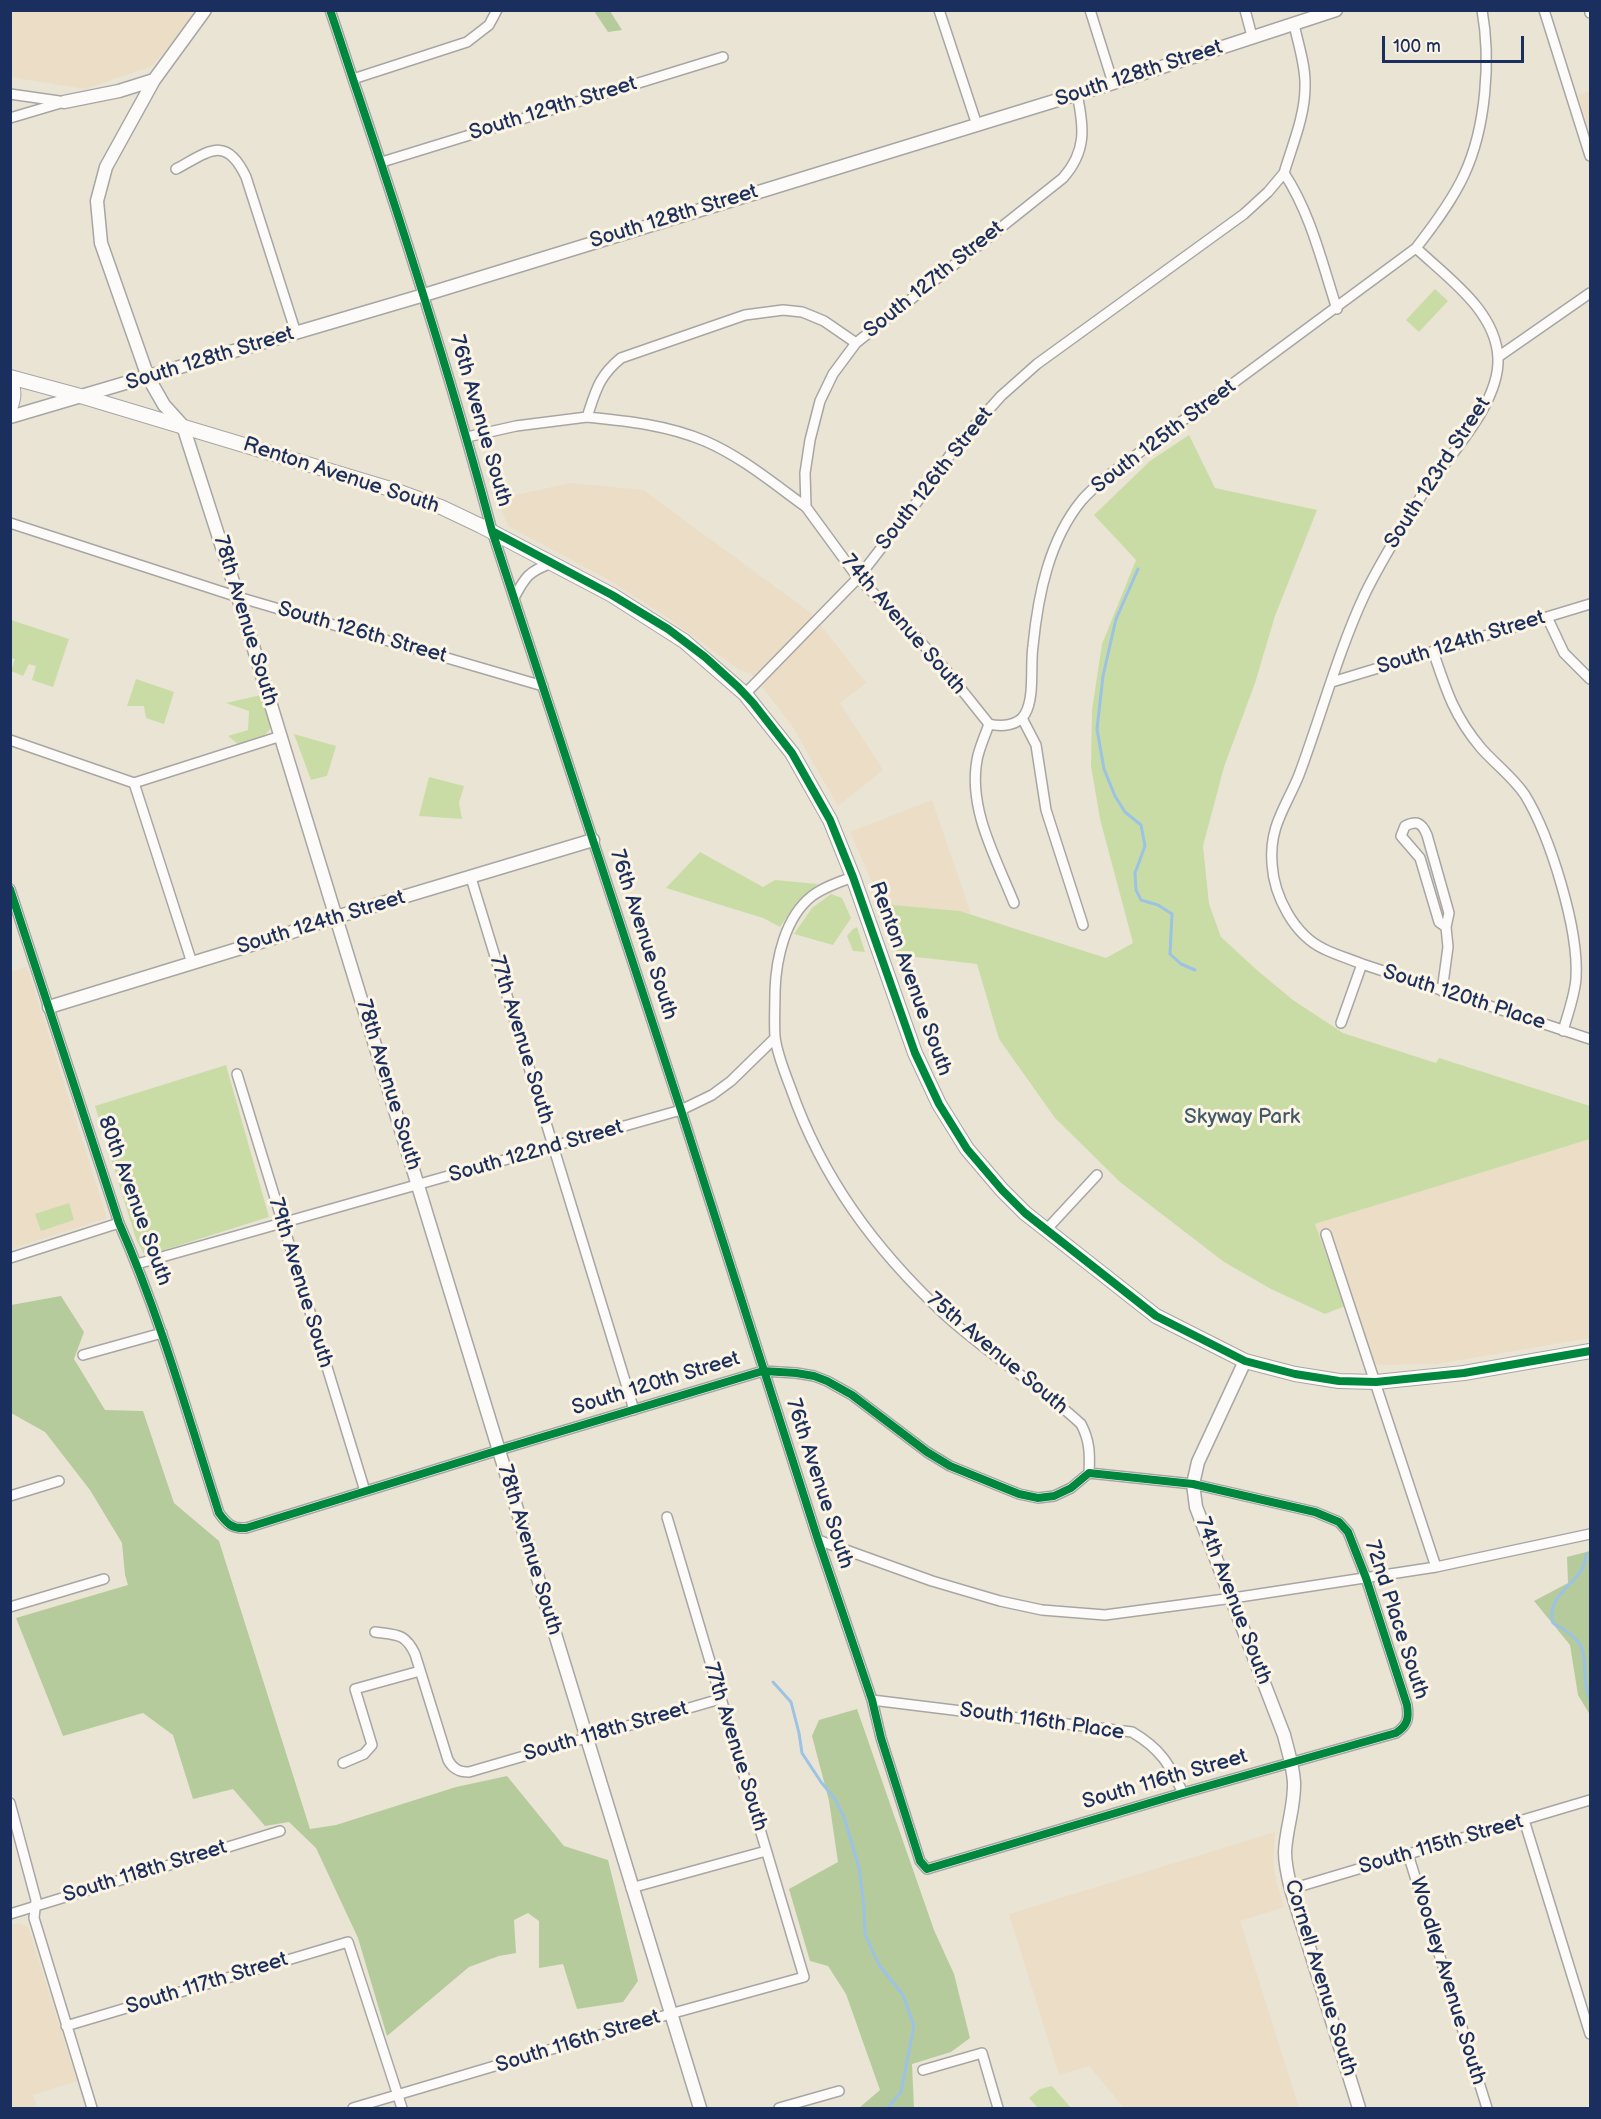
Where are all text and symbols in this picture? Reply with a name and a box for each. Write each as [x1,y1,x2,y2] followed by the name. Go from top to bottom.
[1385,24,1528,62] scale bar
[1052,35,1226,113] street label: South 128th Street
[1393,36,1441,57] text: 100 m
[466,72,640,146] street label: South 129th Street
[587,180,761,254] street label: South 128th Street
[859,216,1009,344] street label: South 127th Street
[123,322,297,396] street label: South 128th Street
[443,332,517,510] street label: 76th Avenue South
[1087,375,1241,499] street label: South 125th Street
[1380,393,1496,553] street label: South 123rd Street
[871,402,999,556] street label: South 126th Street
[240,432,442,520] street label: Renton Avenue South
[207,533,283,709] street label: 78th Avenue South
[835,550,971,700] street label: 74th Avenue South
[275,597,449,669] street label: South 126th Street
[1374,605,1548,681] street label: South 124th Street
[604,847,682,1023] street label: 76th Avenue South
[863,878,957,1080] street label: Renton Avenue South
[234,885,408,961] street label: South 124th Street
[483,953,559,1127] street label: 77th Avenue South
[1379,960,1549,1036] street label: South 120th Place
[350,997,426,1173] street label: 78th Avenue South
[1184,1105,1300,1131] park label: Skyway Park
[92,1113,176,1289] street label: 80th Avenue South
[446,1115,626,1189] street label: South 122nd Street
[262,1195,338,1371] street label: 79th Avenue South
[921,1288,1073,1420] street label: 75th Avenue South
[569,1346,743,1422] street label: South 120th Street
[780,1396,858,1572] street label: 76th Avenue South
[491,1462,567,1638] street label: 78th Avenue South
[1189,1514,1277,1688] street label: 74th Avenue South
[1358,1537,1434,1703] street label: 72nd Place South
[697,1660,773,1834] street label: 77th Avenue South
[521,1696,691,1768] street label: South 118th Street
[958,1698,1126,1746] street label: South 116th Place
[1080,1744,1250,1816] street label: South 116th Street
[1356,1810,1526,1880] street label: South 115th Street
[60,1835,230,1909] street label: South 118th Street
[1403,1874,1491,2088] street label: Woodley Avenue South
[1278,1877,1362,2079] street label: Cornell Avenue South
[123,1947,291,2021] street label: South 117th Street
[493,2005,663,2079] street label: South 116th Street

